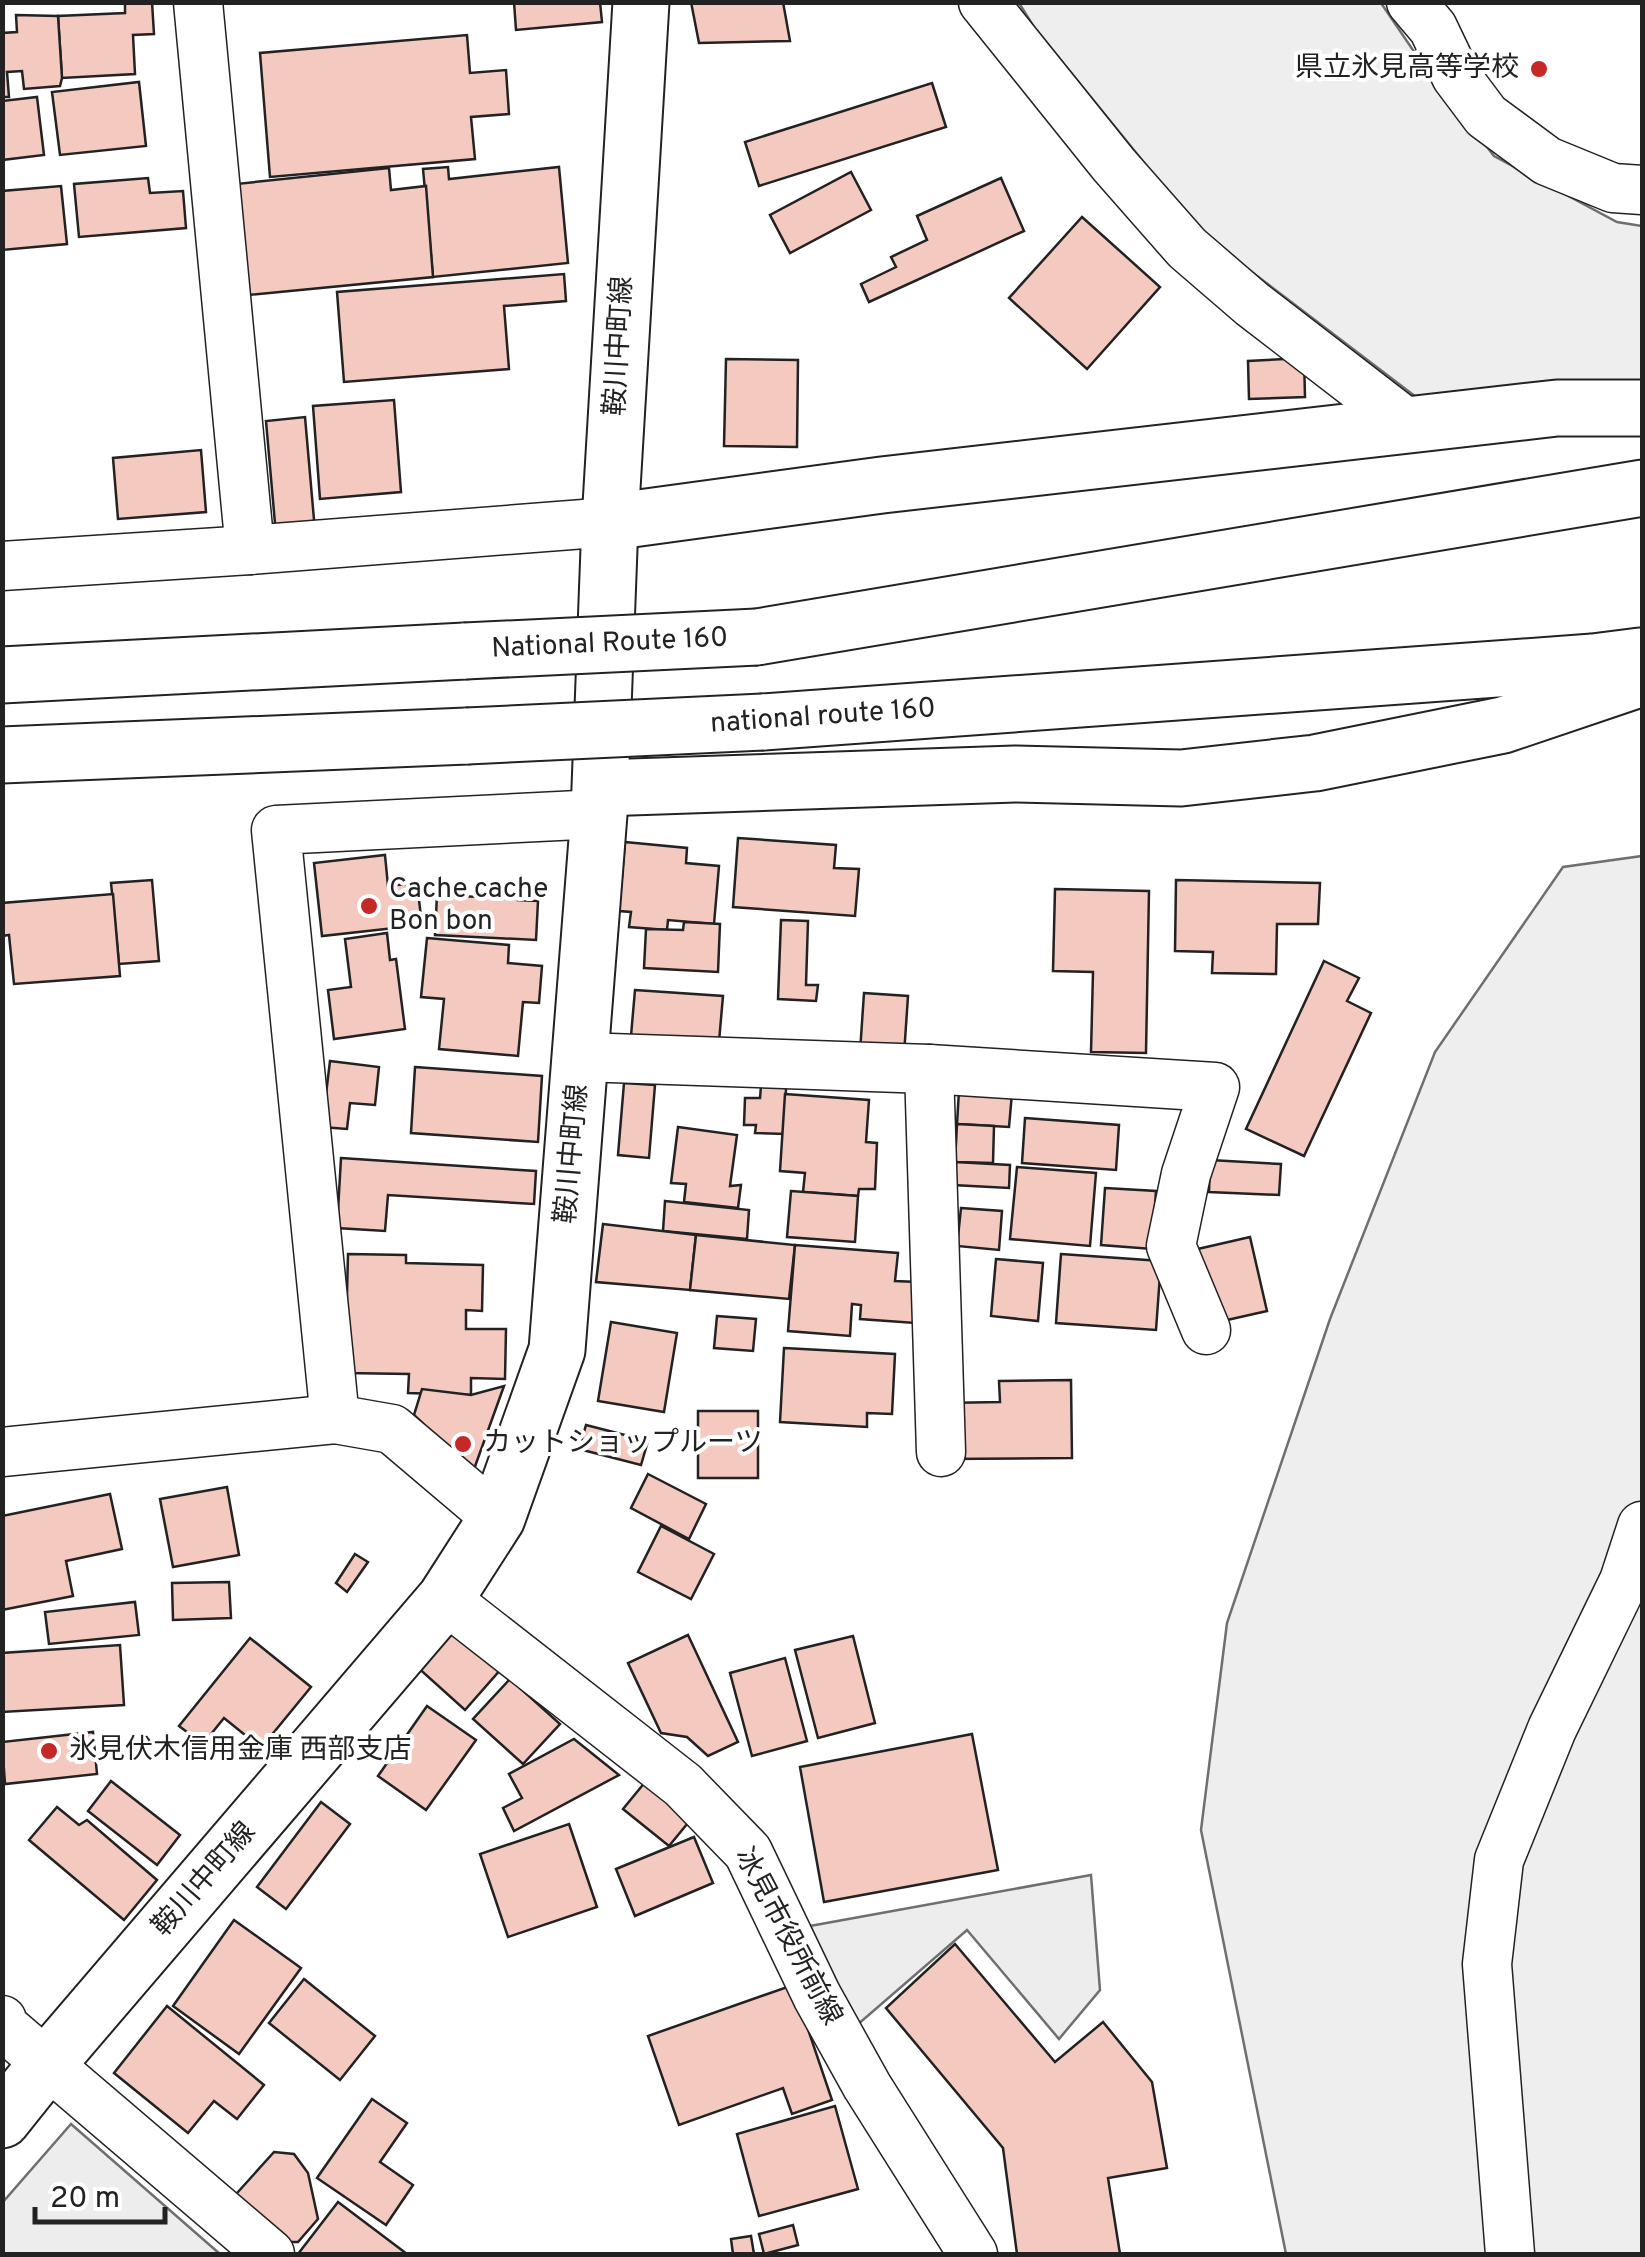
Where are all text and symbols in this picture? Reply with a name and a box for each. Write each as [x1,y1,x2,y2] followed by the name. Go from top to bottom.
[1295,51,1519,87] place label: 県立氷見高等学校
[1528,58,1550,80] marker: 県立氷見高等学校
[598,275,642,417] street label: 鞍川中町線
[491,620,729,668] street label: National Route 160
[709,691,937,743] street label: national route 160
[389,872,548,940] place label: Cache cache Bon bon
[358,895,380,917] marker: Cache cache Bon bon
[549,1083,597,1225] street label: 鞍川中町線
[483,1426,762,1462] place label: カットショップルーツ
[452,1433,474,1455] marker: カットショップルーツ
[69,1733,412,1769] place label: 氷見伏木信用金庫 西部支店
[38,1740,60,1762] marker: 氷見伏木信用金庫 西部支店
[145,1815,265,1945] street label: 鞍川中町線
[725,1842,849,2032] street label: 冰見市役所前線
[35,2162,165,2224] scale bar
[50,2181,120,2218] text: 20 m

